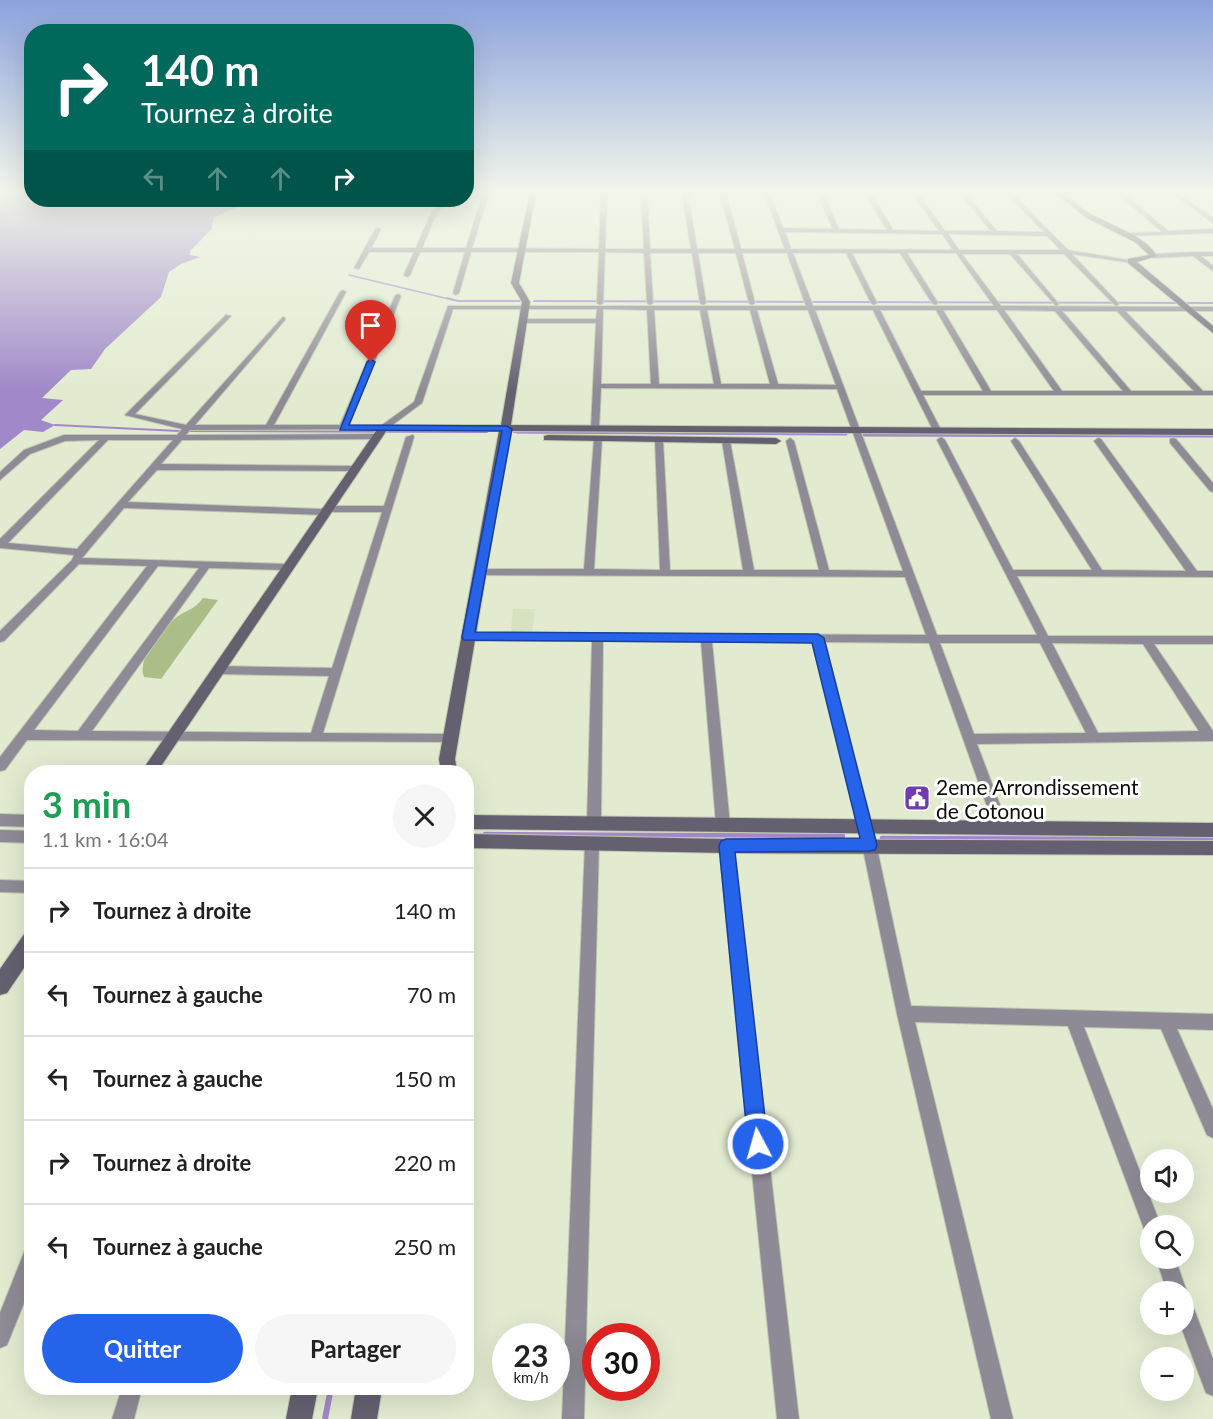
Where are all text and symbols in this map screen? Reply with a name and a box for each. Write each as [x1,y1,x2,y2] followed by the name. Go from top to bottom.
[141,45,259,95] text: 140 m
[42,48,120,126] icon: right
[141,96,333,129] text: Tournez à droite
[138,162,171,195] icon: left
[201,162,234,195] icon: ahead
[264,162,297,195] icon: ahead
[327,162,360,195] icon: right
[345,300,396,362] pin
[354,309,387,342] icon: arrive
[936,774,1139,823] place label: 2eme Arrondissement de Cotonou
[42,782,131,826] text: 3 min
[902,783,932,813] public building icon: 2eme Arrondissement de Cotonou
[393,785,456,848] button: close
[42,827,169,851] text: 1.1 km · 16:04
[42,894,75,927] icon: right
[93,897,251,924] text: Tournez à droite
[394,897,456,924] text: 140 m
[42,978,75,1011] icon: left
[93,981,263,1008] text: Tournez à gauche
[407,981,456,1008] text: 70 m
[42,1062,75,1095] icon: left
[93,1065,263,1092] text: Tournez à gauche
[394,1065,456,1092] text: 150 m
[726,1112,790,1176] position arrow
[42,1146,75,1179] icon: right
[93,1149,251,1176] text: Tournez à droite
[394,1149,456,1176] text: 220 m
[1140,1149,1194,1401] map controls
[1140,1149,1194,1203] button: sound
[1140,1215,1194,1269] button: search
[42,1230,75,1263] icon: left
[93,1233,263,1260] text: Tournez à gauche
[394,1233,456,1260] text: 250 m
[1140,1281,1194,1335] button: +
[42,1314,243,1383] button: Quitter
[255,1314,456,1383] button: Partager
[582,1323,660,1401] speed limit sign: 30
[514,1337,548,1373] text: 23
[1140,1347,1194,1401] button: −
[513,1368,549,1386] text: km/h

